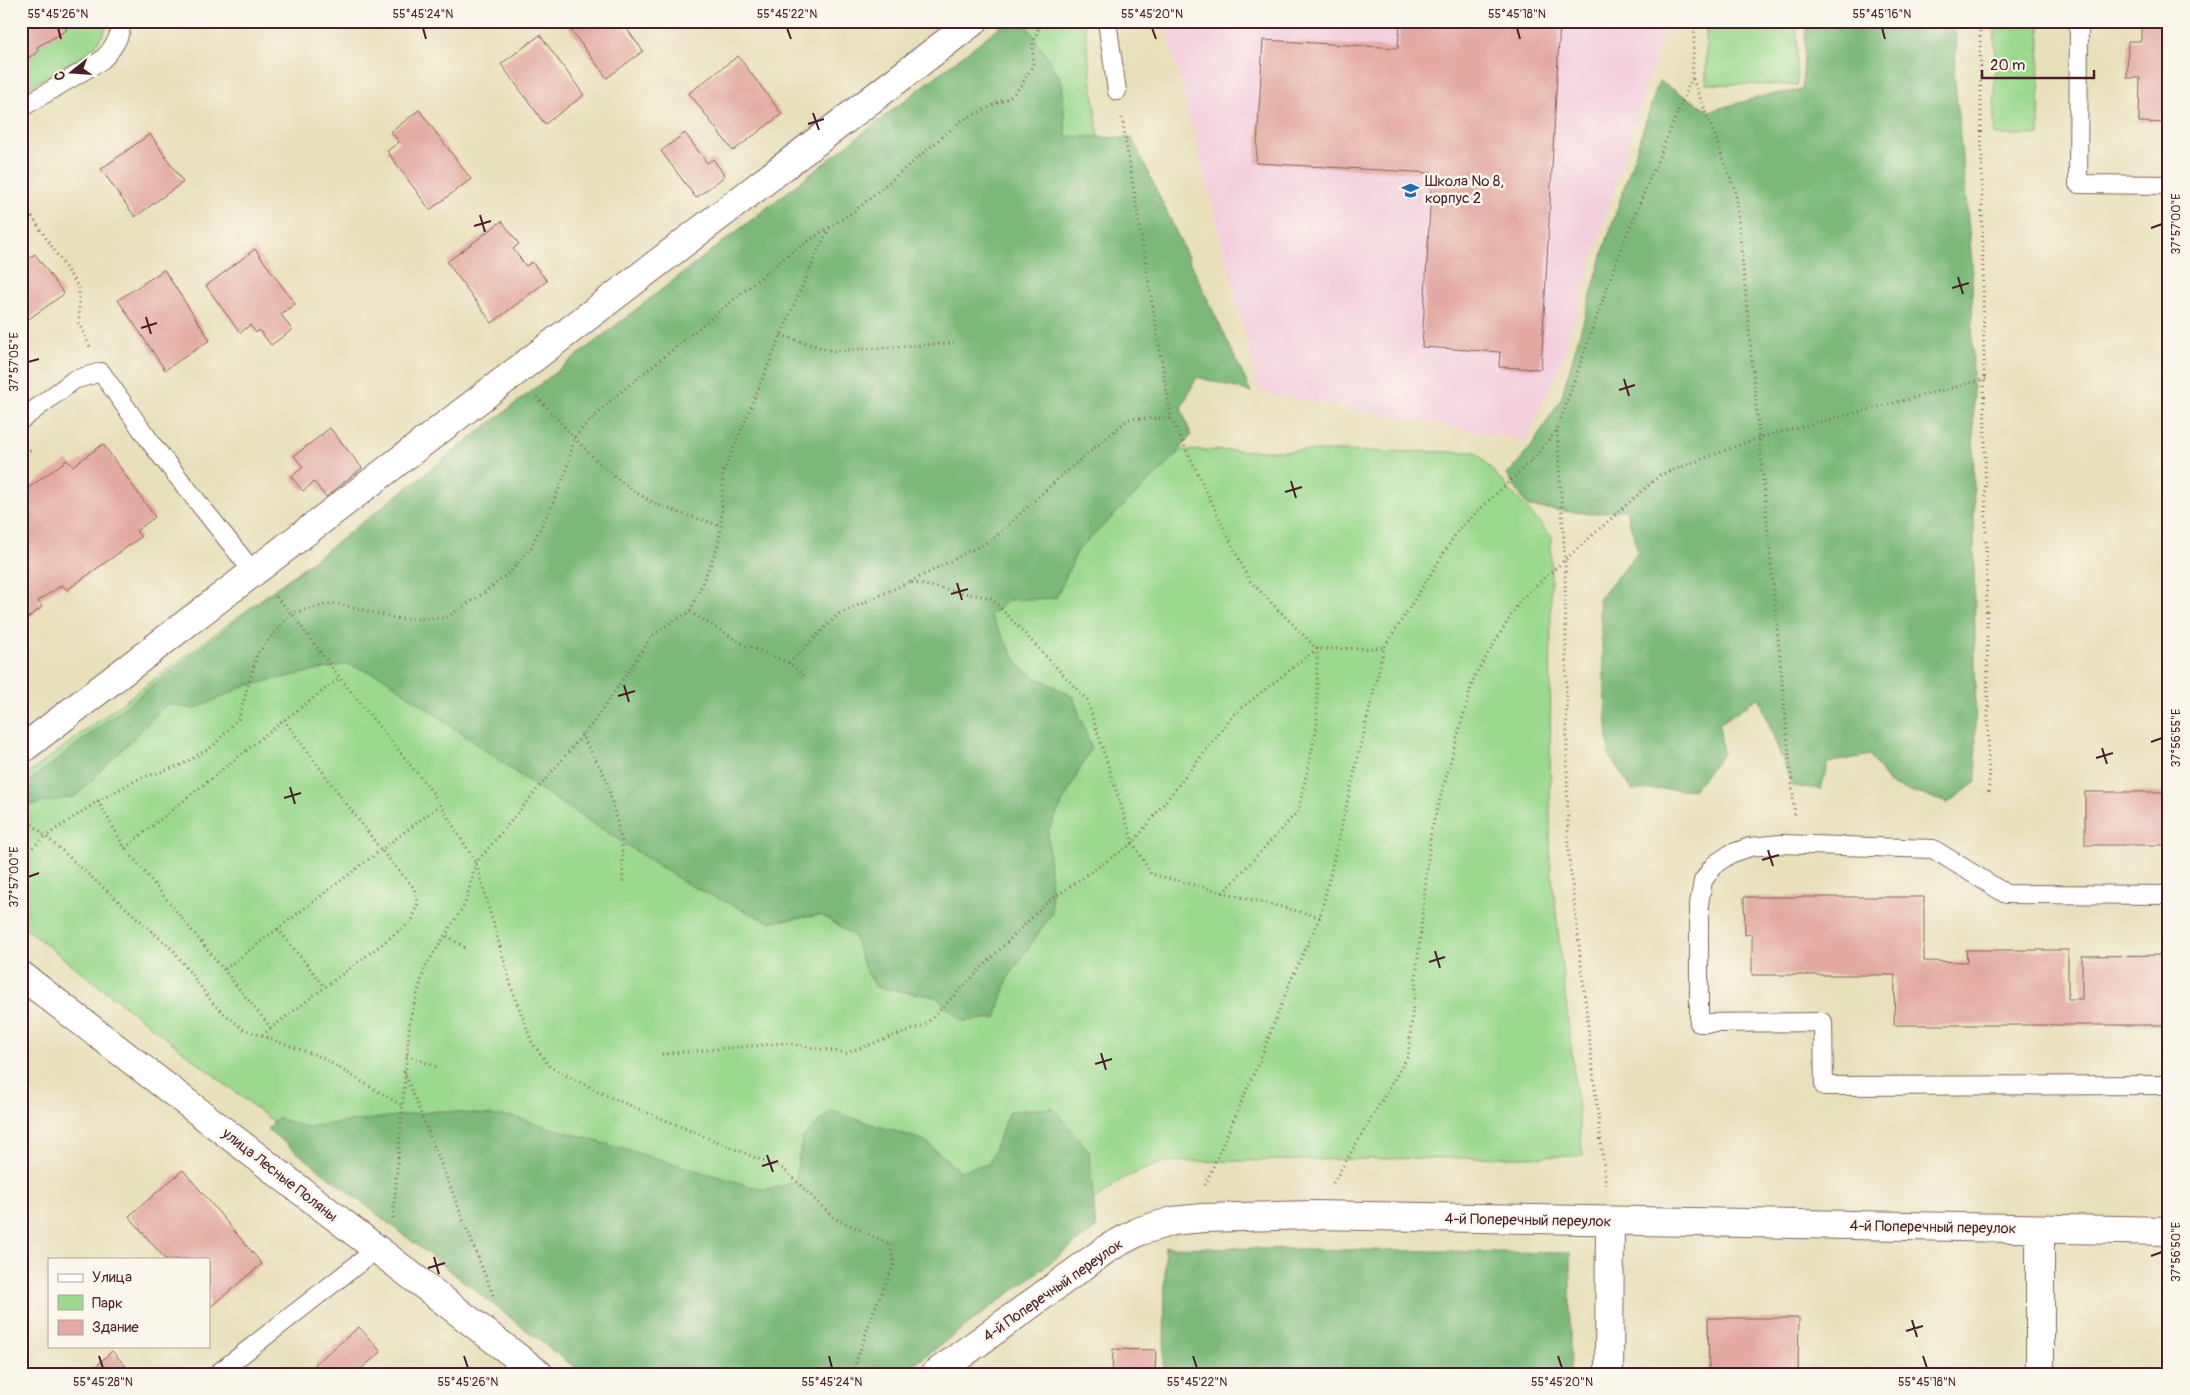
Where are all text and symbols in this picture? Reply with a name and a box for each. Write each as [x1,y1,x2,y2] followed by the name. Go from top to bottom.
[28,7,88,22] text: 55°45'26"N
[393,7,453,22] text: 55°45'24"N
[757,7,817,22] text: 55°45'22"N
[1121,7,1183,22] text: 55°45'20"N
[1488,7,1546,22] text: 55°45'18"N
[1853,7,1911,22] text: 55°45'16"N
[48,48,98,98] north arrow
[1982,48,2095,80] scale bar
[1990,56,2025,75] text: 20 m
[51,69,69,82] text: С
[1425,172,1504,208] place label: Школа № 8, корпус 2
[1401,180,1421,200] school or university icon: Школа № 8, корпус 2
[2169,193,2184,255] text: 37°57'00"E
[7,332,22,392] text: 37°57'05"E
[2169,709,2184,767] text: 37°56'55"E
[7,846,22,908] text: 37°57'00"E
[217,1124,341,1226] street label: улица Лесные Поляны
[1444,1210,1612,1231] street label: 4-й Поперечный переулок
[1849,1217,2017,1238] street label: 4-й Поперечный переулок
[2169,1222,2184,1282] text: 37°56'50"E
[979,1235,1127,1346] street label: 4-й Поперечный переулок
[48,1258,210,1348] legend
[92,1268,132,1287] text: Улица
[92,1294,123,1313] text: Парк
[92,1318,139,1337] text: Здание
[73,1375,133,1390] text: 55°45'28"N
[438,1375,498,1390] text: 55°45'26"N
[802,1375,862,1390] text: 55°45'24"N
[1167,1375,1227,1390] text: 55°45'22"N
[1531,1375,1593,1390] text: 55°45'20"N
[1898,1375,1956,1390] text: 55°45'18"N

